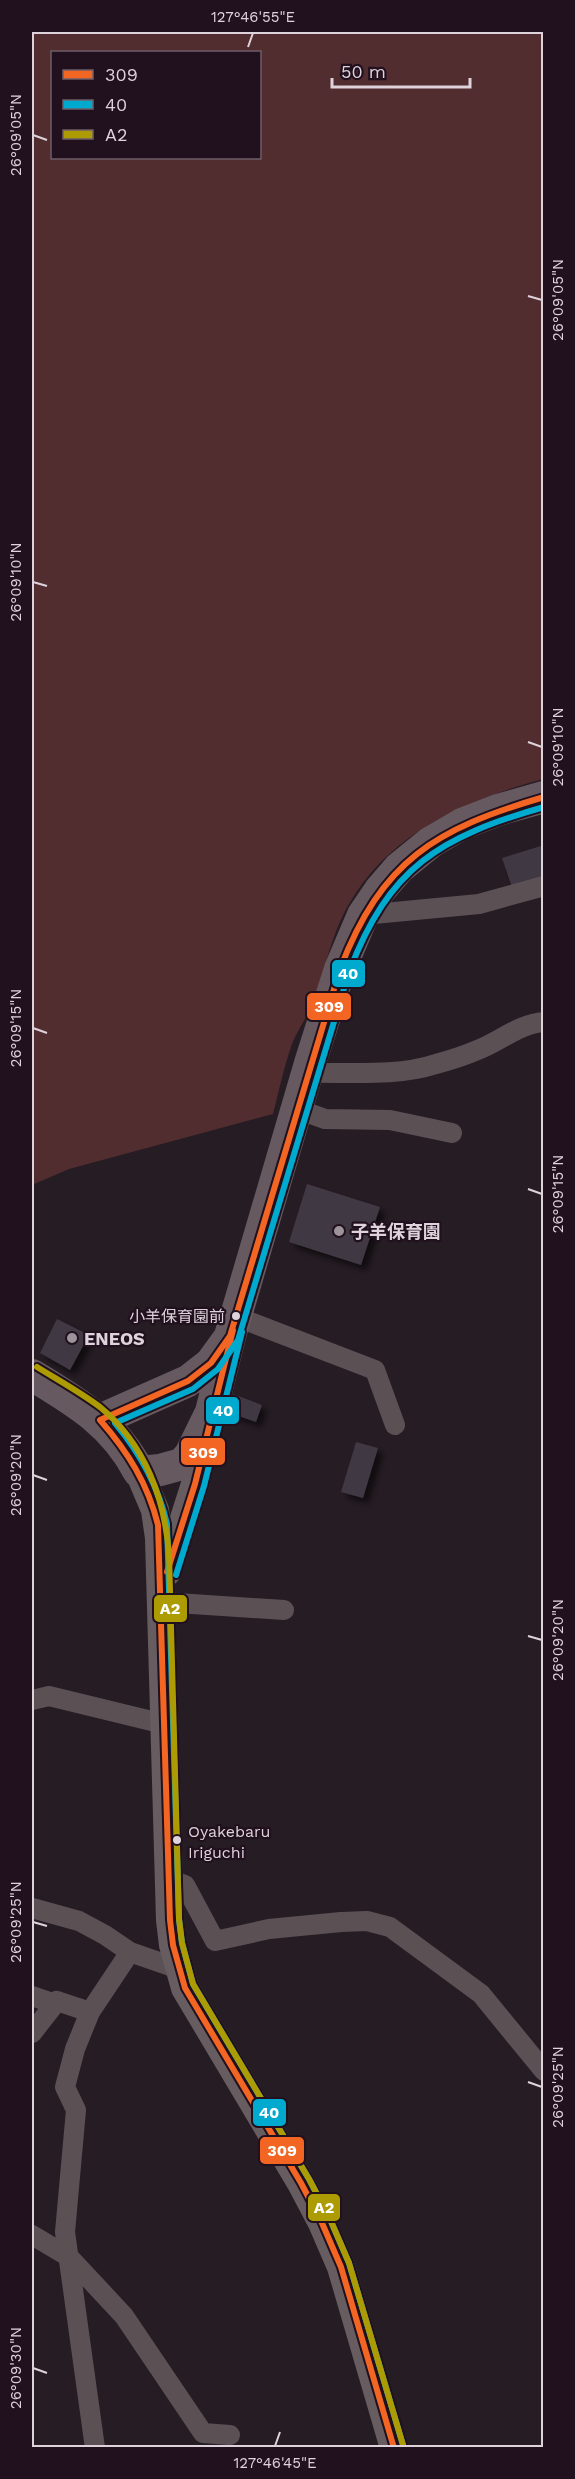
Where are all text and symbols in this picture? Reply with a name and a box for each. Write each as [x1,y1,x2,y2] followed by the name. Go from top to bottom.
[211,8,295,26] text: 127°46'55"E
[51,51,261,159] legend
[332,51,470,89] scale bar
[341,61,386,82] text: 50 m
[105,64,138,85] text: 309
[7,94,25,176] text: 26°09'05"N
[105,94,127,115] text: 40
[105,124,127,145] text: A2
[549,259,567,341] text: 26°09'05"N
[7,542,25,622] text: 26°09'10"N
[549,707,567,787] text: 26°09'10"N
[331,959,366,988] line badge: 40
[338,964,358,983] text: 40
[7,989,25,1067] text: 26°09'15"N
[306,992,352,1021] line badge: 309
[314,997,344,1016] text: 309
[549,1155,567,1233] text: 26°09'15"N
[351,1221,441,1242] place label: 子羊保育園
[332,1224,346,1238] marker: 子羊保育園
[129,1307,225,1326] place label: 小羊保育園前
[230,1310,242,1322] marker: 小羊保育園前
[84,1328,145,1349] place label: ENEOS
[65,1331,79,1345] marker: ENEOS
[205,1396,240,1425] line badge: 40
[213,1401,233,1420] text: 40
[7,1434,25,1516] text: 26°09'20"N
[180,1437,226,1466] line badge: 309
[188,1443,218,1462] text: 309
[153,1594,188,1623] line badge: A2
[160,1599,180,1618] text: A2
[549,1599,567,1681] text: 26°09'20"N
[188,1822,271,1862] place label: Oyakebaru Iriguchi
[171,1834,183,1846] marker: Oyakebaru Iriguchi
[7,1881,25,1963] text: 26°09'25"N
[549,2046,567,2128] text: 26°09'25"N
[252,2098,287,2127] line badge: 40
[259,2103,279,2122] text: 40
[259,2136,305,2165] line badge: 309
[267,2141,297,2160] text: 309
[307,2193,341,2222] line badge: A2
[314,2198,334,2217] text: A2
[7,2327,25,2409] text: 26°09'30"N
[233,2454,317,2472] text: 127°46'45"E

